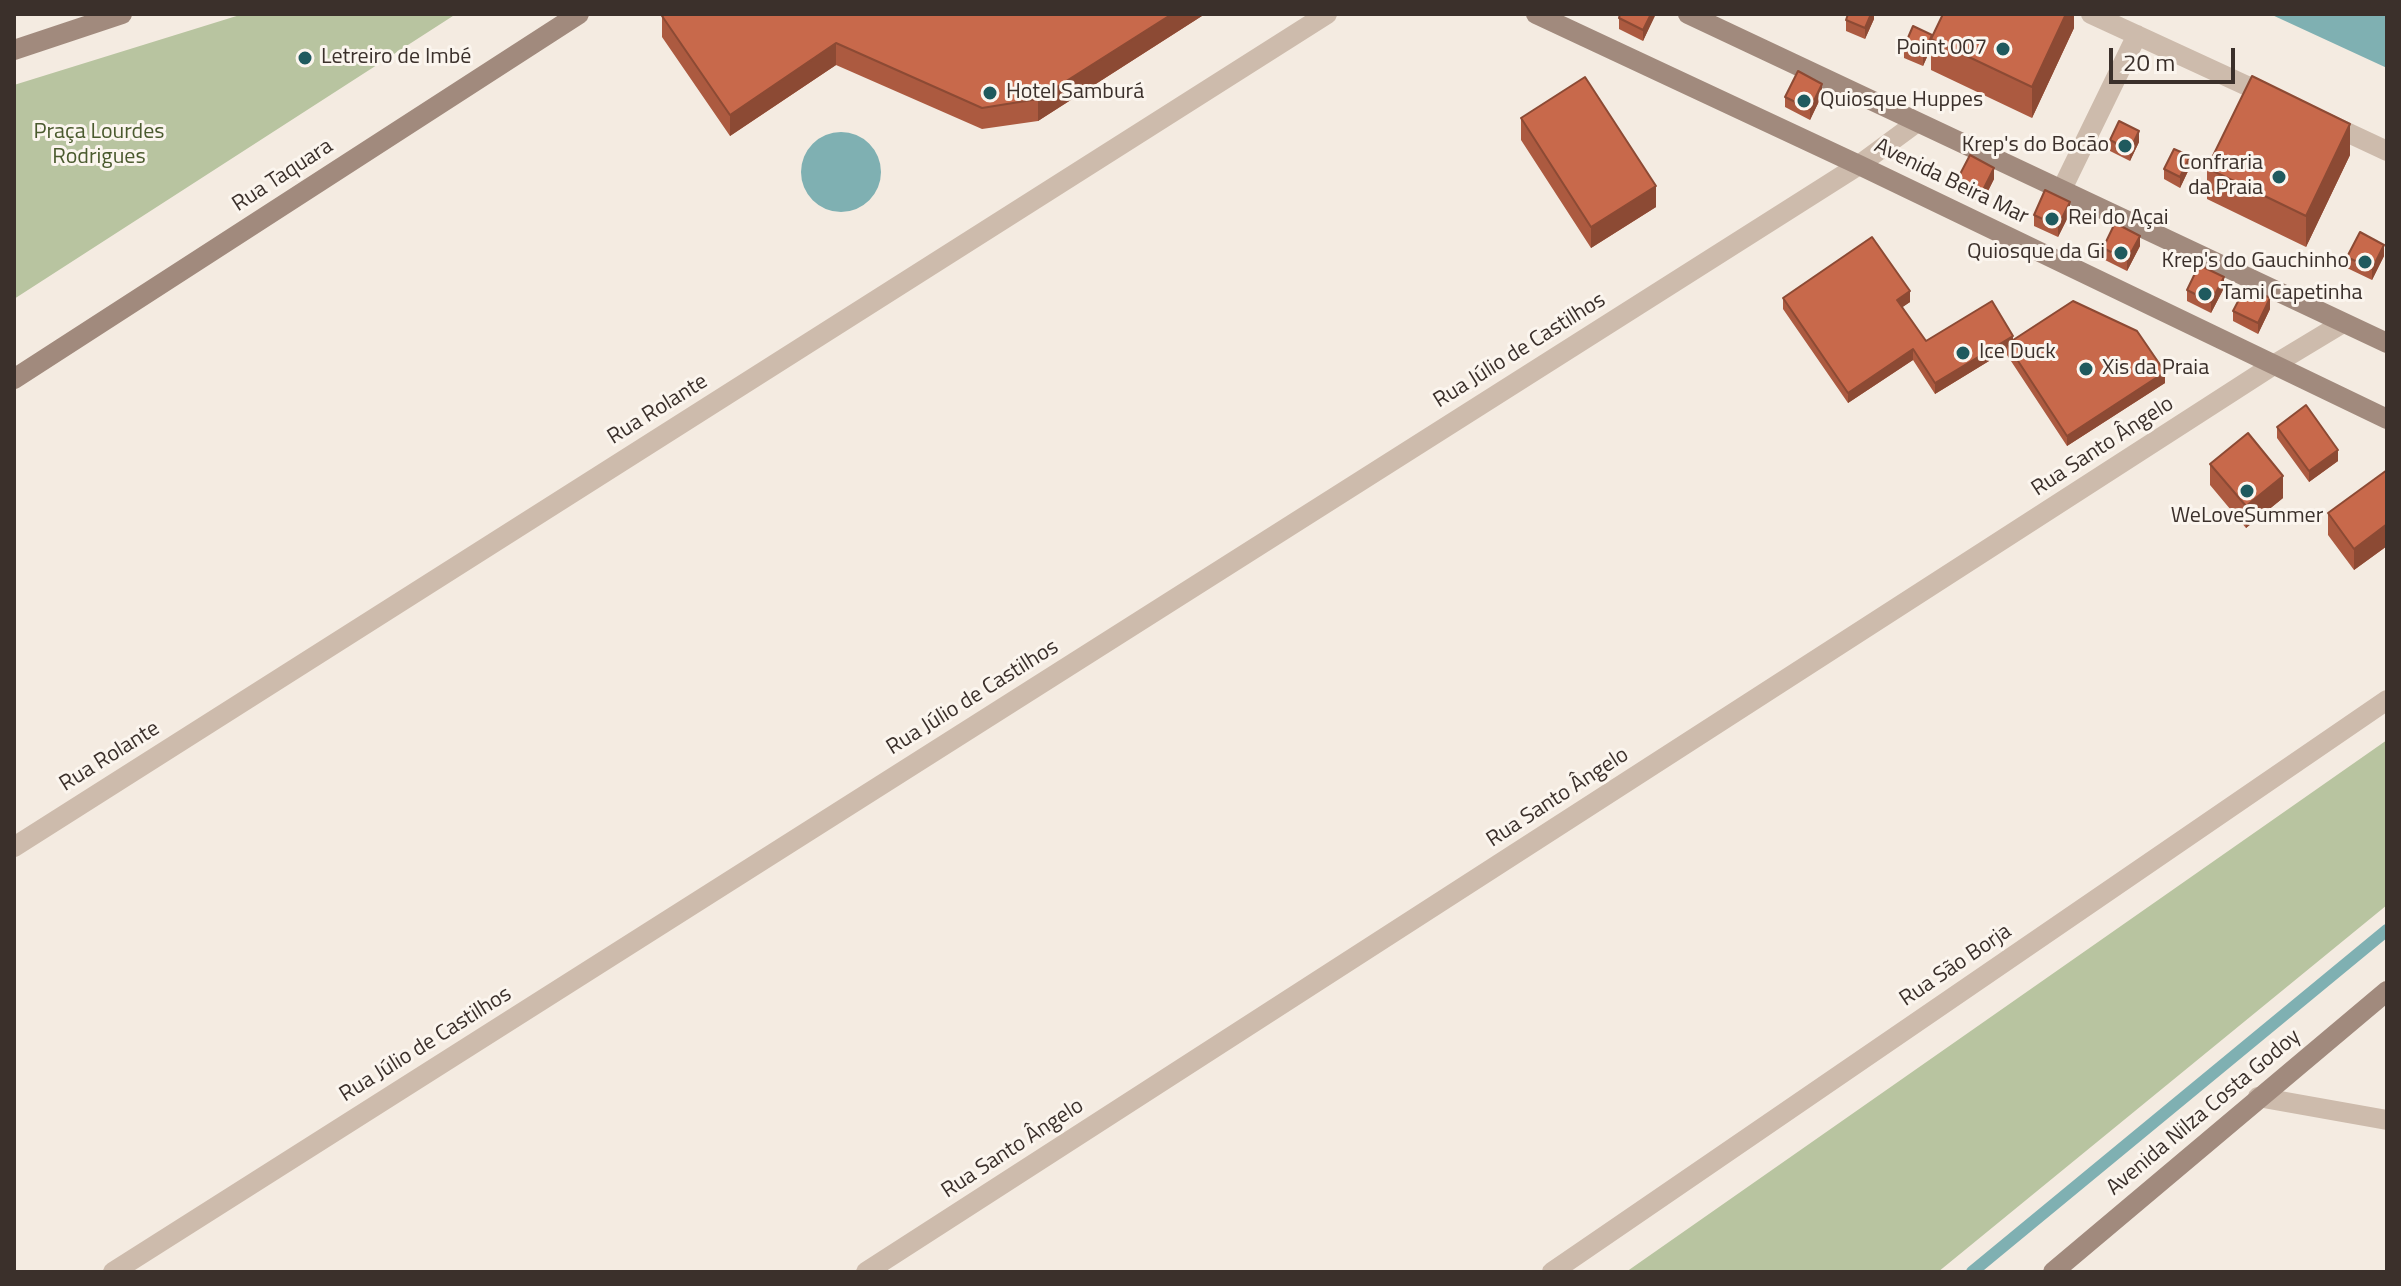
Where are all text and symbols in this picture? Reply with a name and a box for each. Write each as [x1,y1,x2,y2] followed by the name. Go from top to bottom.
[2113,32,2239,82] scale bar
[1896,36,1987,62] place label: Point 007
[1994,40,2012,58] marker: Point 007
[2123,44,2175,80] text: 20 m
[321,45,471,71] place label: Letreiro de Imbé
[296,49,314,67] marker: Letreiro de Imbé
[1006,80,1144,106] place label: Hotel Samburá
[981,84,999,102] marker: Hotel Samburá
[1820,88,1983,114] place label: Quiosque Huppes
[1795,92,1813,110] marker: Quiosque Huppes
[33,120,165,172] park label: Praça Lourdes Rodrigues
[1870,133,2032,231] street label: Avenida Beira Mar
[1962,133,2109,159] place label: Krep's do Bocão
[228,134,338,218] street label: Rua Taquara
[2116,137,2134,155] marker: Krep's do Bocão
[2178,151,2263,202] place label: Confraria da Praia
[2270,168,2288,186] marker: Confraria da Praia
[2068,206,2169,232] place label: Rei do Açai
[2043,210,2061,228] marker: Rei do Açai
[1967,240,2105,266] place label: Quiosque da Gi
[2112,244,2130,262] marker: Quiosque da Gi
[2161,249,2349,275] place label: Krep's do Gauchinho
[2356,253,2374,271] marker: Krep's do Gauchinho
[2221,281,2363,307] place label: Tami Capetinha
[2196,285,2214,303] marker: Tami Capetinha
[1429,287,1611,415] street label: Rua Júlio de Castilhos
[1979,340,2056,366] place label: Ice Duck
[1954,344,1972,362] marker: Ice Duck
[2102,356,2209,382] place label: Xis da Praia
[2077,360,2095,378] marker: Xis da Praia
[603,369,713,451] street label: Rua Rolante
[2027,391,2179,503] street label: Rua Santo Ângelo
[2238,482,2256,500] marker: WeLoveSummer
[2171,504,2323,530] place label: WeLoveSummer
[882,634,1064,762] street label: Rua Júlio de Castilhos
[55,716,165,798] street label: Rua Rolante
[1482,742,1634,854] street label: Rua Santo Ângelo
[1895,919,2017,1013] street label: Rua São Borja
[335,981,517,1109] street label: Rua Júlio de Castilhos
[2102,1024,2306,1202] street label: Avenida Nilza Costa Godoy
[937,1093,1089,1205] street label: Rua Santo Ângelo

